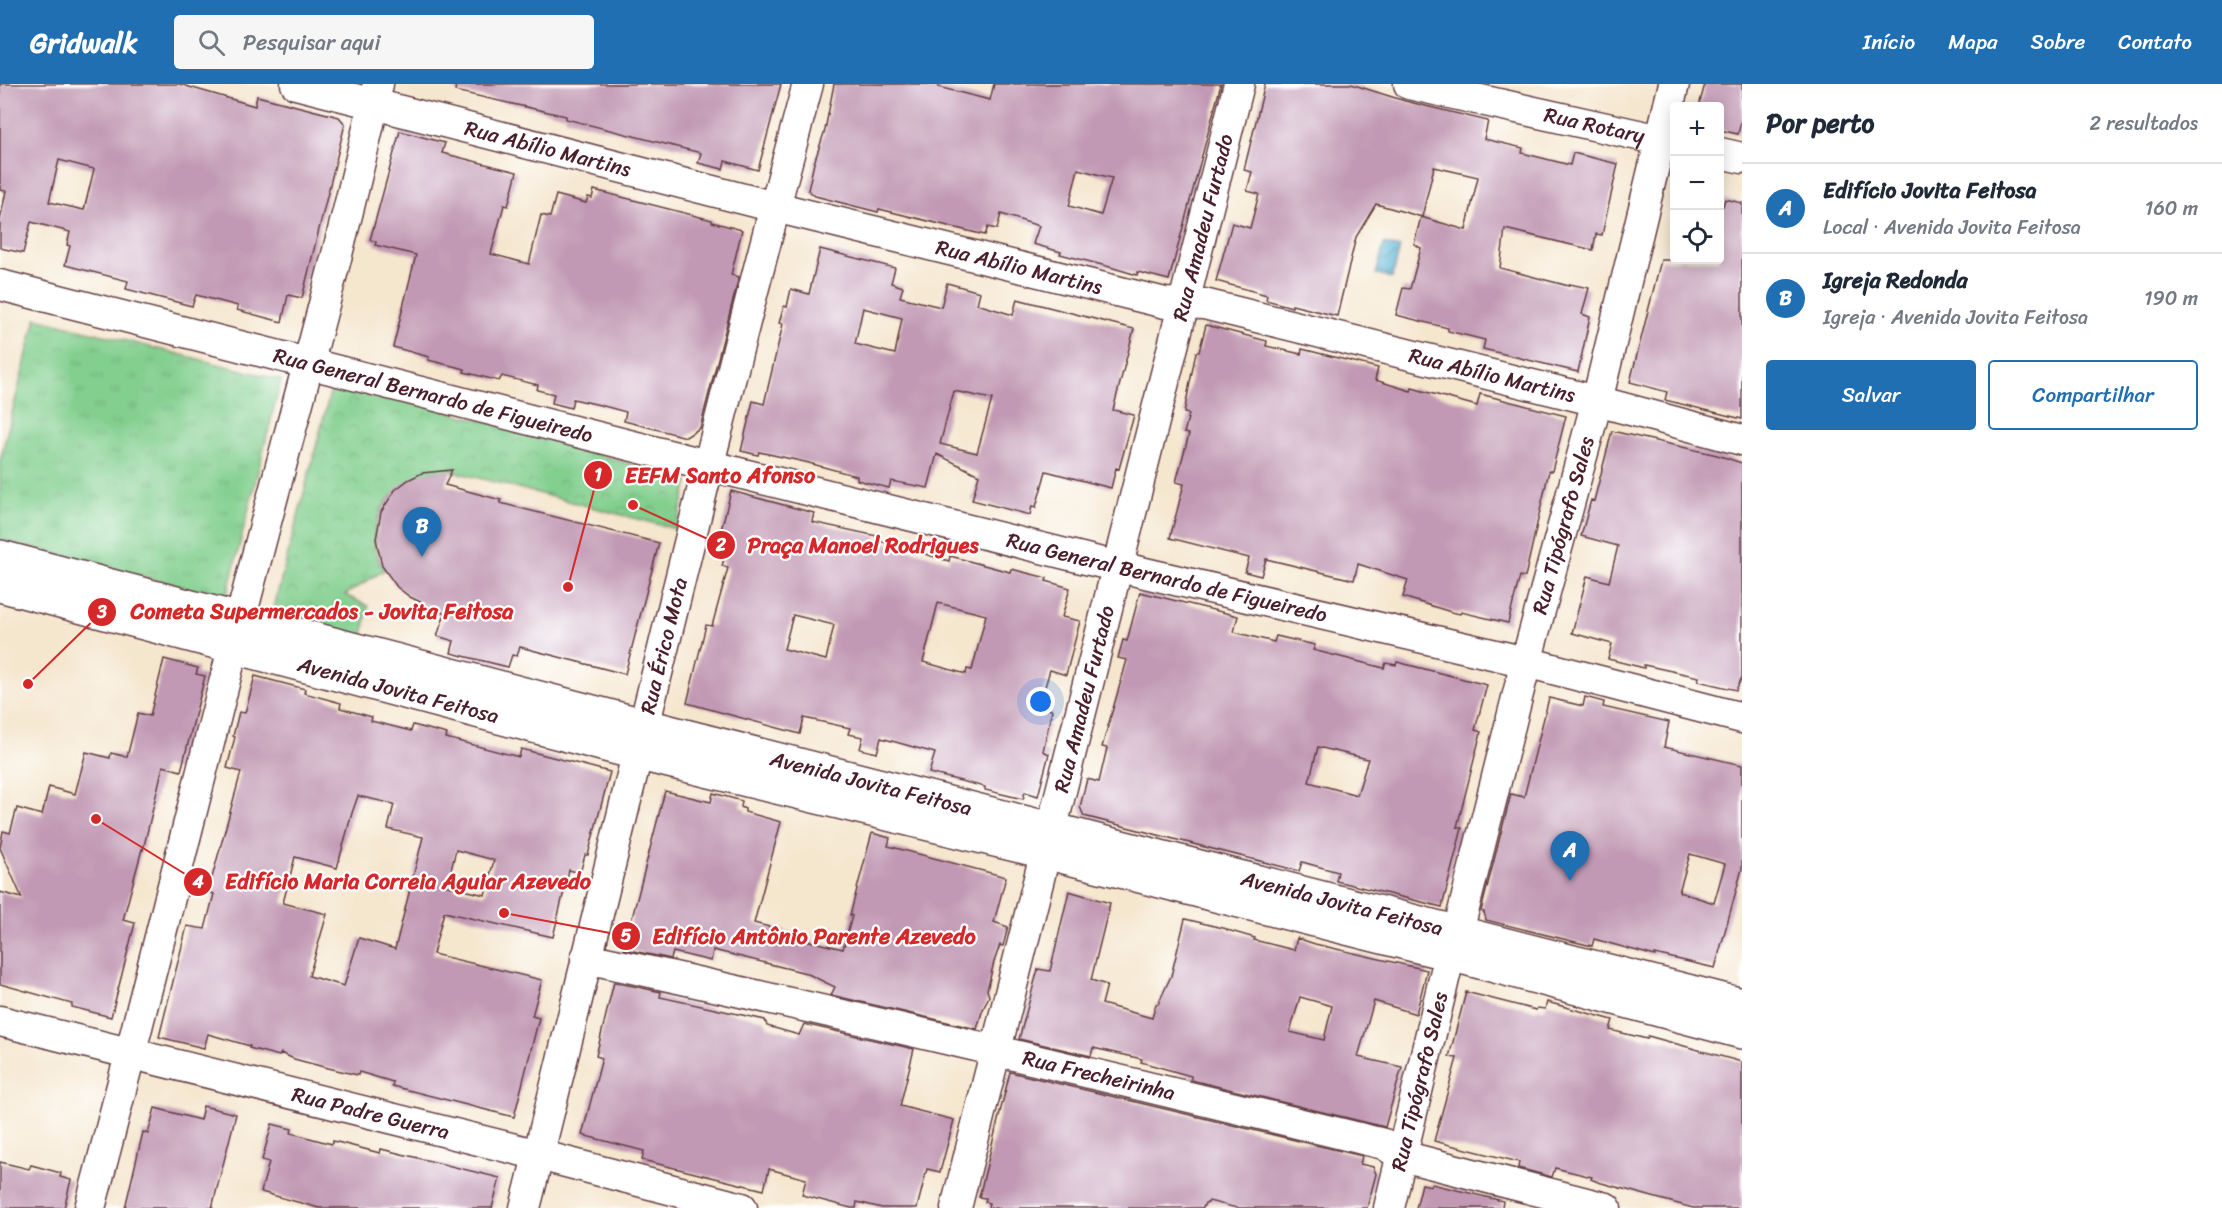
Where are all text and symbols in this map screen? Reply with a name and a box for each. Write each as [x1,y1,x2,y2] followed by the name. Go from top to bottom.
[174,15,594,69] search box
[30,18,138,67] text: Gridwalk
[243,23,380,62] text: Pesquisar aqui
[1863,23,1915,61] text: Início
[1948,23,1998,61] text: Mapa
[2031,23,2085,61] text: Sobre
[2118,23,2192,61] text: Contato
[195,26,228,59] icon: search
[1540,96,1649,155] street label: Rua Rotary
[1766,100,1874,146] text: Por perto
[1670,102,1724,264] map controls
[1670,102,1724,156] button: +
[2089,106,2198,141] text: 2 resultados
[461,109,635,188] street label: Rua Abílio Martins
[1161,130,1245,325] street label: Rua Amadeu Furtado
[1670,156,1724,210] button: −
[1823,171,2037,210] text: Edifício Jovita Feitosa
[1779,191,1792,226] text: A
[2145,191,2198,226] text: 160 m
[1670,210,1724,264] button: locate
[1823,210,2081,245] text: Local · Avenida Jovita Feitosa
[932,228,1107,306] street label: Rua Abílio Martins
[1823,261,1968,300] text: Igreja Redonda
[1779,281,1792,316] text: B
[2144,281,2198,316] text: 190 m
[1823,300,2088,335] text: Igreja · Avenida Jovita Feitosa
[269,336,597,454] street label: Rua General Bernardo de Figueiredo
[1405,336,1580,414] street label: Rua Abílio Martins
[1766,360,1976,430] button: Salvar
[1988,360,2198,430] button: Compartilhar
[1521,432,1606,619] street label: Rua Tipógrafo Sales
[583,455,828,495] callout: EEFM Santo Afonso
[625,456,816,495] text: EEFM Santo Afonso
[594,459,602,491] text: 1
[402,508,442,557] pin: B
[1003,521,1331,634] street label: Rua General Bernardo de Figueiredo
[706,525,991,565] callout: Praça Manoel Rodrigues
[748,526,979,565] text: Praça Manoel Rodrigues
[715,529,727,561] text: 2
[629,573,699,718] street label: Rua Érico Mota
[87,592,526,632] callout: Cometa Supermercados - Jovita Feitosa
[130,592,514,631] text: Cometa Supermercados - Jovita Feitosa
[96,596,107,628] text: 3
[1042,601,1126,797] street label: Rua Amadeu Furtado
[292,645,504,735] street label: Avenida Jovita Feitosa
[1026,687,1055,716] your location
[765,739,976,827] street label: Avenida Jovita Feitosa
[1550,832,1590,881] pin: A
[1236,859,1447,947] street label: Avenida Jovita Feitosa
[183,862,603,902] callout: Edifício Maria Correia Aguiar Azevedo
[225,862,592,901] text: Edifício Maria Correia Aguiar Azevedo
[191,866,204,898] text: 4
[611,916,988,956] callout: Edifício Antônio Parente Azevedo
[652,917,977,956] text: Edifício Antônio Parente Azevedo
[621,920,632,952] text: 5
[1379,988,1459,1175] street label: Rua Tipógrafo Sales
[1019,1039,1179,1112] street label: Rua Frecheirinha
[288,1075,454,1151] street label: Rua Padre Guerra

